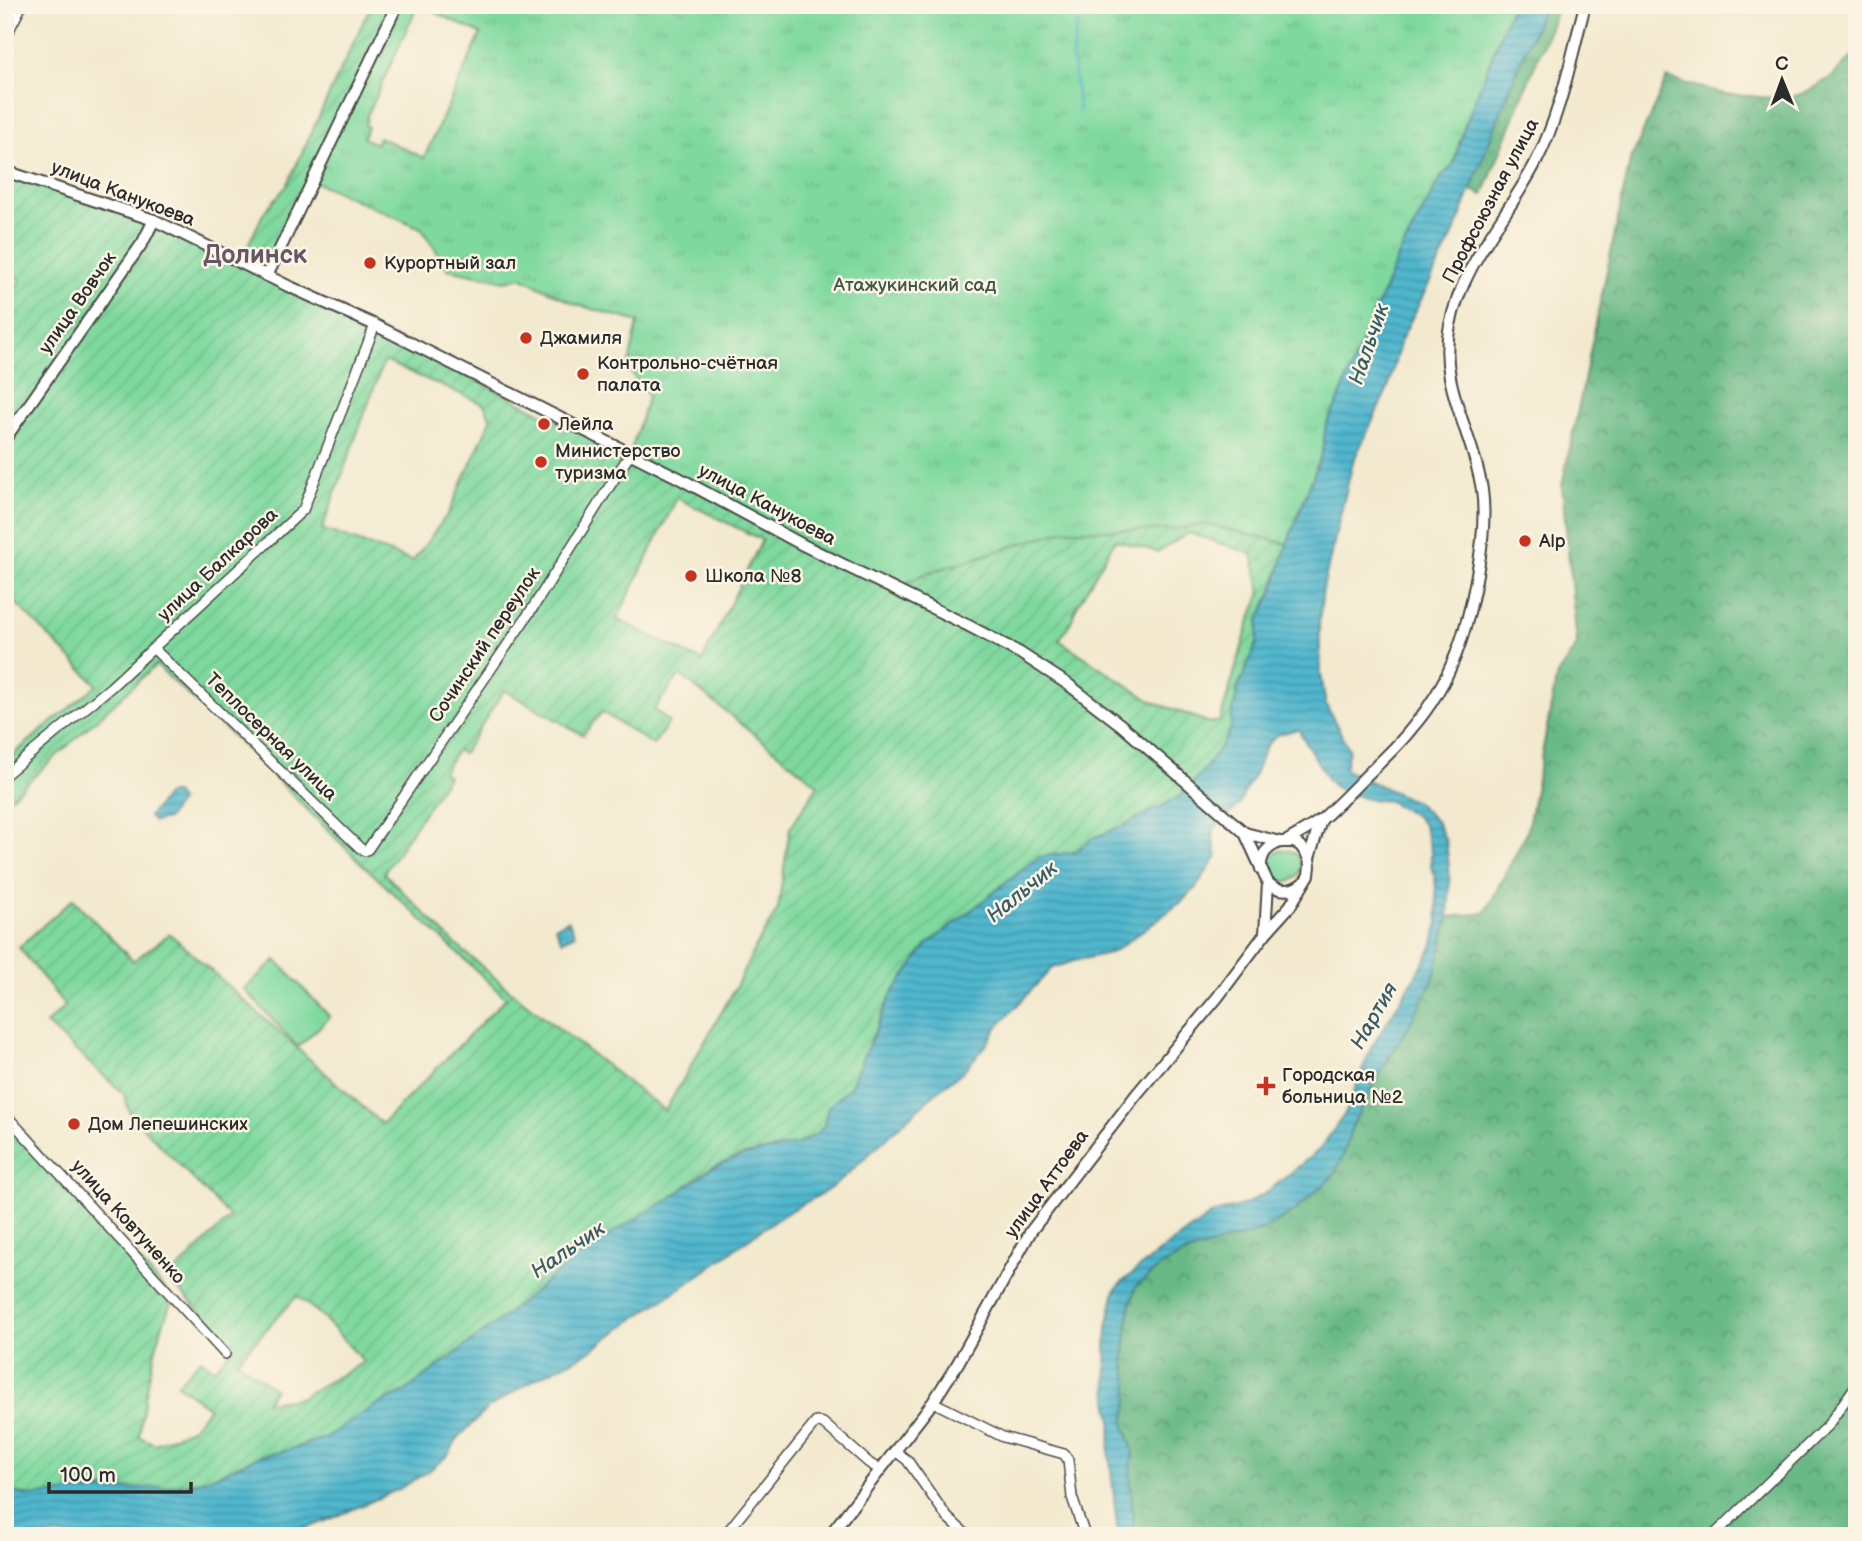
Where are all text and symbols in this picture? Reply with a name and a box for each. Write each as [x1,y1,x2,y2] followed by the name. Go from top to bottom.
[1746,46,1816,116] north arrow
[1775,53,1789,76] text: С
[1438,115,1544,287] street label: Профсоюзная улица
[48,156,198,232] street label: улица Канукоева
[203,240,308,271] district label: Долинск
[34,247,122,359] street label: улица Вовчок
[384,252,516,275] place label: Курортный зал
[362,255,378,271] marker: Курортный зал
[833,274,997,297] park label: Атажукинский сад
[1343,299,1395,388] water label: Нальчик
[540,327,622,350] place label: Джамиля
[518,330,534,346] marker: Джамиля
[597,352,778,397] place label: Контрольно-счётная палата
[575,366,591,382] marker: Контрольно-счётная палата
[557,413,614,436] place label: Лейла
[536,416,552,432] marker: Лейла
[555,440,680,485] place label: Министерство туризма
[533,454,549,470] marker: Министерство туризма
[694,459,840,551] street label: улица Канукоева
[153,503,283,627] street label: улица Балкарова
[1539,530,1566,553] place label: Alp
[1517,533,1533,549] marker: Alp
[424,563,546,727] street label: Сочинский переулок
[705,565,802,588] place label: Школа №8
[683,568,699,584] marker: Школа №8
[200,668,342,806] street label: Теплосерная улица
[981,855,1063,928] water label: Нальчик
[1345,978,1403,1054] water label: Нартия
[1282,1064,1404,1109] place label: Городская больница №2
[1256,1076,1276,1096] marker: Городская больница №2
[88,1113,248,1136] place label: Дом Лепешинских
[66,1116,82,1132] marker: Дом Лепешинских
[1000,1125,1094,1243] street label: улица Аттоева
[66,1155,190,1289] street label: улица Ковтуненко
[526,1216,611,1284] water label: Нальчик
[49,1450,191,1494] scale bar
[60,1463,116,1488] text: 100 m

